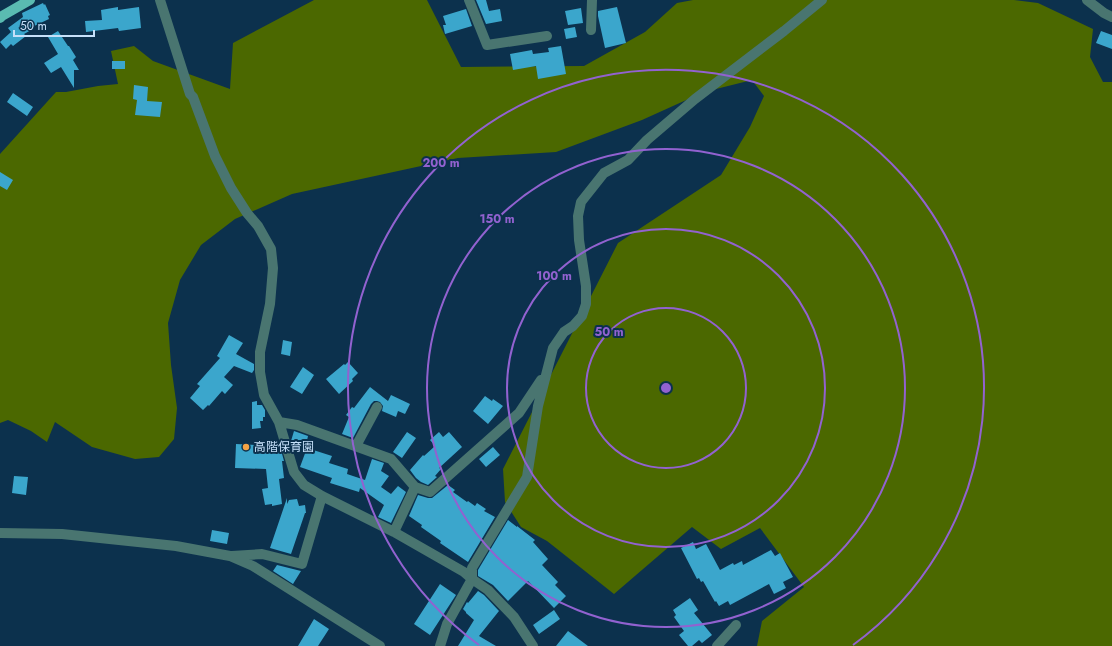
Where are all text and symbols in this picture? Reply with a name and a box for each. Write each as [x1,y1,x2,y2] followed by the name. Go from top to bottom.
[14,12,94,38] scale bar
[20,17,47,35] text: 50 m
[422,154,460,172] text: 200 m
[479,210,515,228] text: 150 m
[536,267,572,285] text: 100 m
[594,323,624,341] text: 50 m
[659,381,673,395] centre of rings
[254,438,314,456] place label: 高階保育園
[241,442,251,452] marker: 高階保育園

